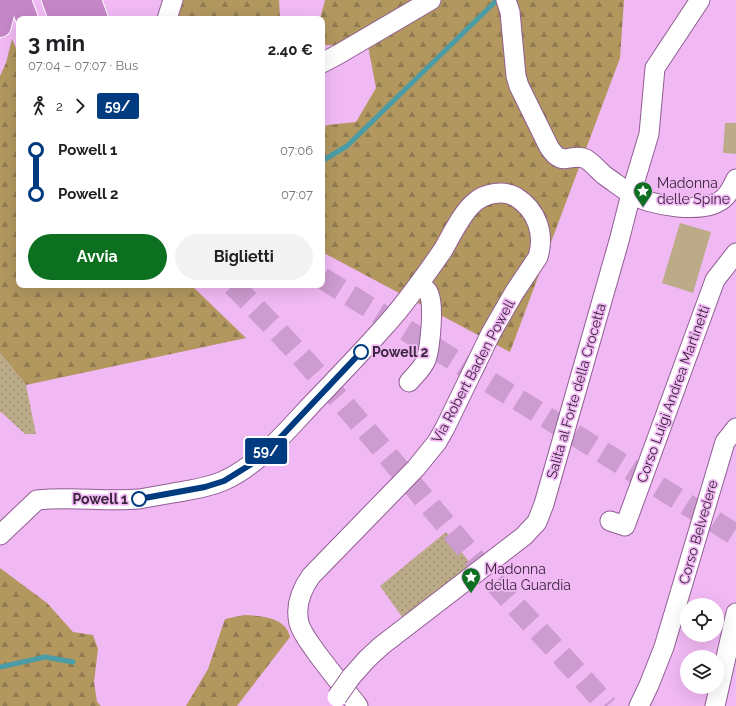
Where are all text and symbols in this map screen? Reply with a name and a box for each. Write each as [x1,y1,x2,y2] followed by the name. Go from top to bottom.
[28,30,85,56] text: 3 min
[268,41,313,59] text: 2.40 €
[28,58,138,73] text: 07:04 – 07:07 · Bus
[28,95,50,117] icon: walk
[69,95,91,117] icon: forward
[105,98,131,114] text: 59/
[56,99,63,114] text: 2
[58,141,117,159] text: Powell 1
[280,143,313,158] text: 07:06
[657,175,730,207] place label: Madonna delle Spine
[632,180,654,208] place icon: Madonna delle Spine
[58,185,118,203] text: Powell 2
[281,187,313,202] text: 07:07
[28,234,167,280] button: Avvia
[175,234,313,280] button: Biglietti
[428,296,518,446] street label: Via Robert Baden Powell
[543,301,609,481] street label: Salita al Forte della Crocetta
[633,303,713,485] street label: Corso Luigi Andrea Martinetti
[353,344,369,360] marker: Powell 2
[372,344,429,360] place label: Powell 2
[243,438,289,464] line badge: 59/
[253,443,279,459] text: 59/
[675,478,721,586] street label: Corso Belvedere
[73,491,128,507] place label: Powell 1
[131,491,147,507] marker: Powell 1
[485,561,571,593] place label: Madonna della Guardia
[460,566,482,594] place icon: Madonna della Guardia
[680,598,724,694] map controls
[680,598,724,642] button: locate
[680,650,724,694] button: layers

